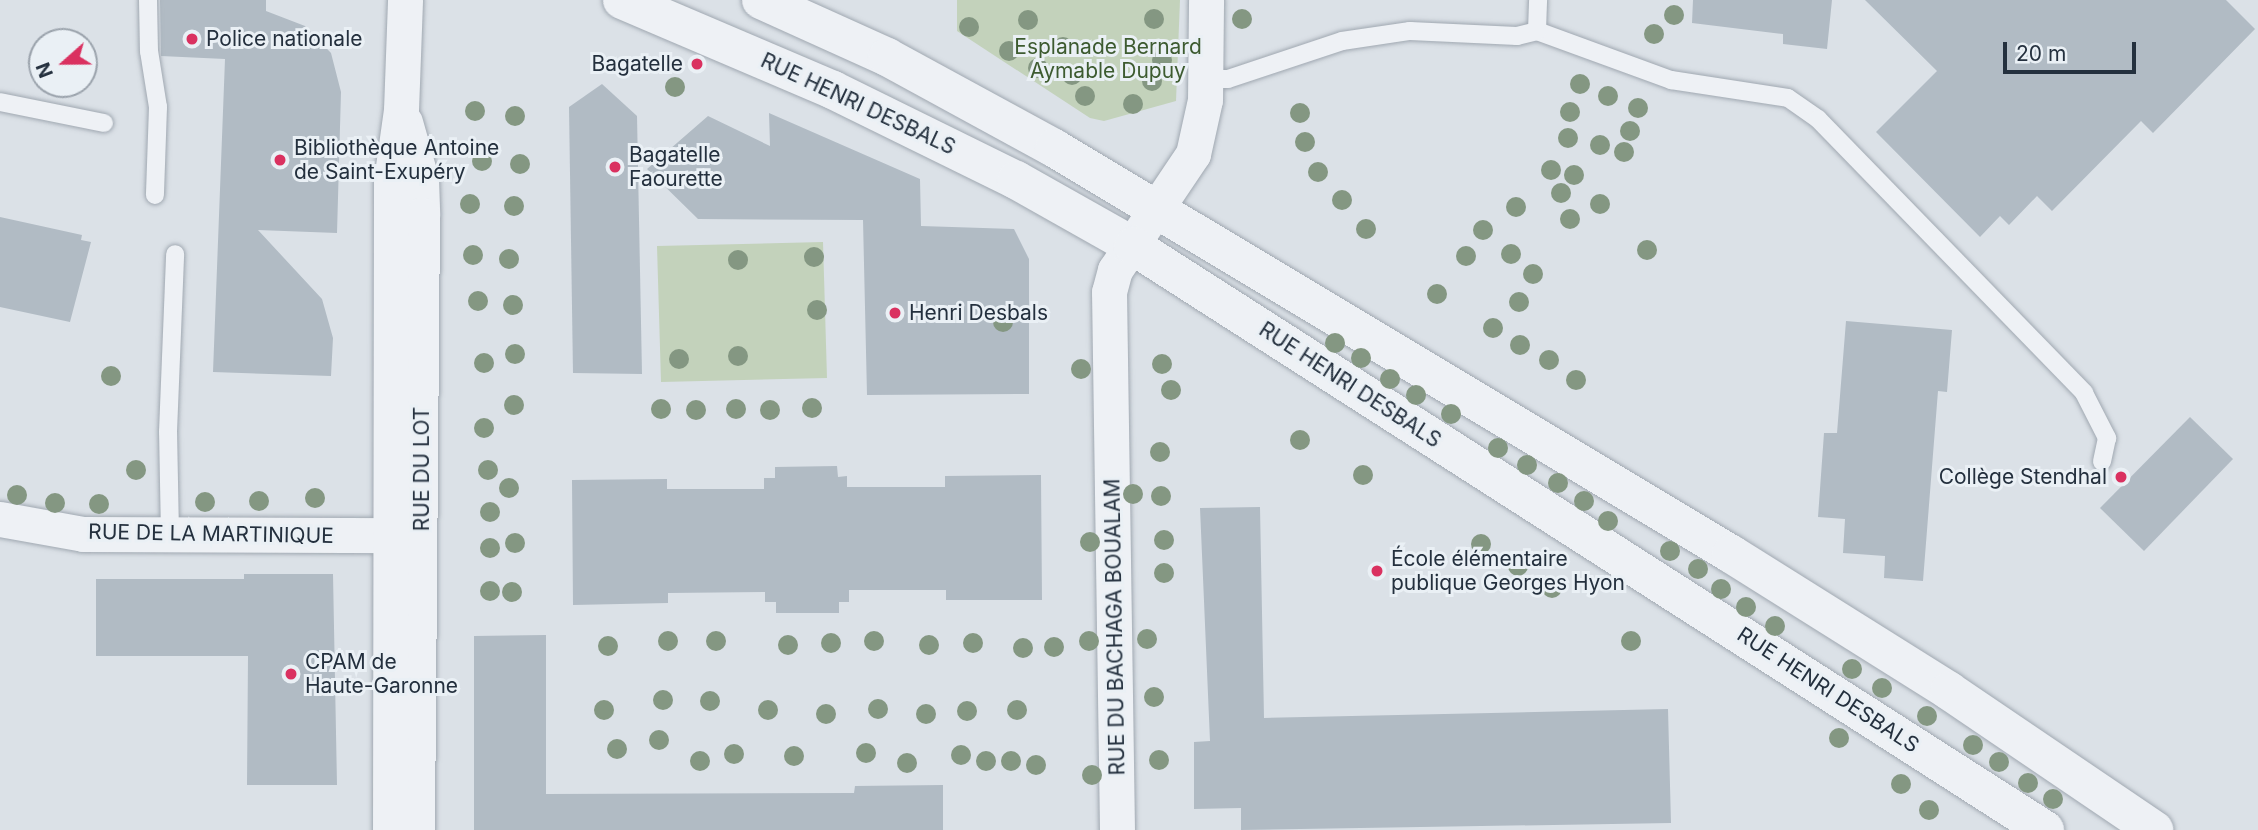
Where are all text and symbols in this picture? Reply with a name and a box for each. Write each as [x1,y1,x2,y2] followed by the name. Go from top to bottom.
[206,26,362,52] place label: Police nationale
[28,28,98,98] north arrow
[2006,28,2139,72] scale bar
[184,31,200,47] marker: Police nationale
[1014,34,1202,84] park label: Esplanade Bernard Aymable Dupuy
[2016,41,2066,66] text: 20 m
[757,48,959,160] street label: RUE HENRI DESBALS
[591,51,683,77] place label: Bagatelle
[689,56,705,72] marker: Bagatelle
[31,59,58,81] text: N
[294,135,499,185] place label: Bibliothèque Antoine de Saint-Exupéry
[629,142,723,192] place label: Bagatelle Faourette
[272,152,288,168] marker: Bibliothèque Antoine de Saint-Exupéry
[607,159,623,175] marker: Bagatelle Faourette
[909,300,1048,326] place label: Henri Desbals
[887,305,903,321] marker: Henri Desbals
[1254,317,1446,453] street label: RUE HENRI DESBALS
[409,407,435,531] street label: RUE DU LOT
[1939,464,2107,490] place label: Collège Stendhal
[2113,469,2129,485] marker: Collège Stendhal
[1100,478,1130,776] street label: RUE DU BACHAGA BOUALAM
[88,519,334,549] street label: RUE DE LA MARTINIQUE
[1391,546,1625,596] place label: École élémentaire publique Georges Hyon
[1369,563,1385,579] marker: École élémentaire publique Georges Hyon
[1732,622,1924,758] street label: RUE HENRI DESBALS
[305,649,458,699] place label: CPAM de Haute-Garonne
[283,666,299,682] marker: CPAM de Haute-Garonne

